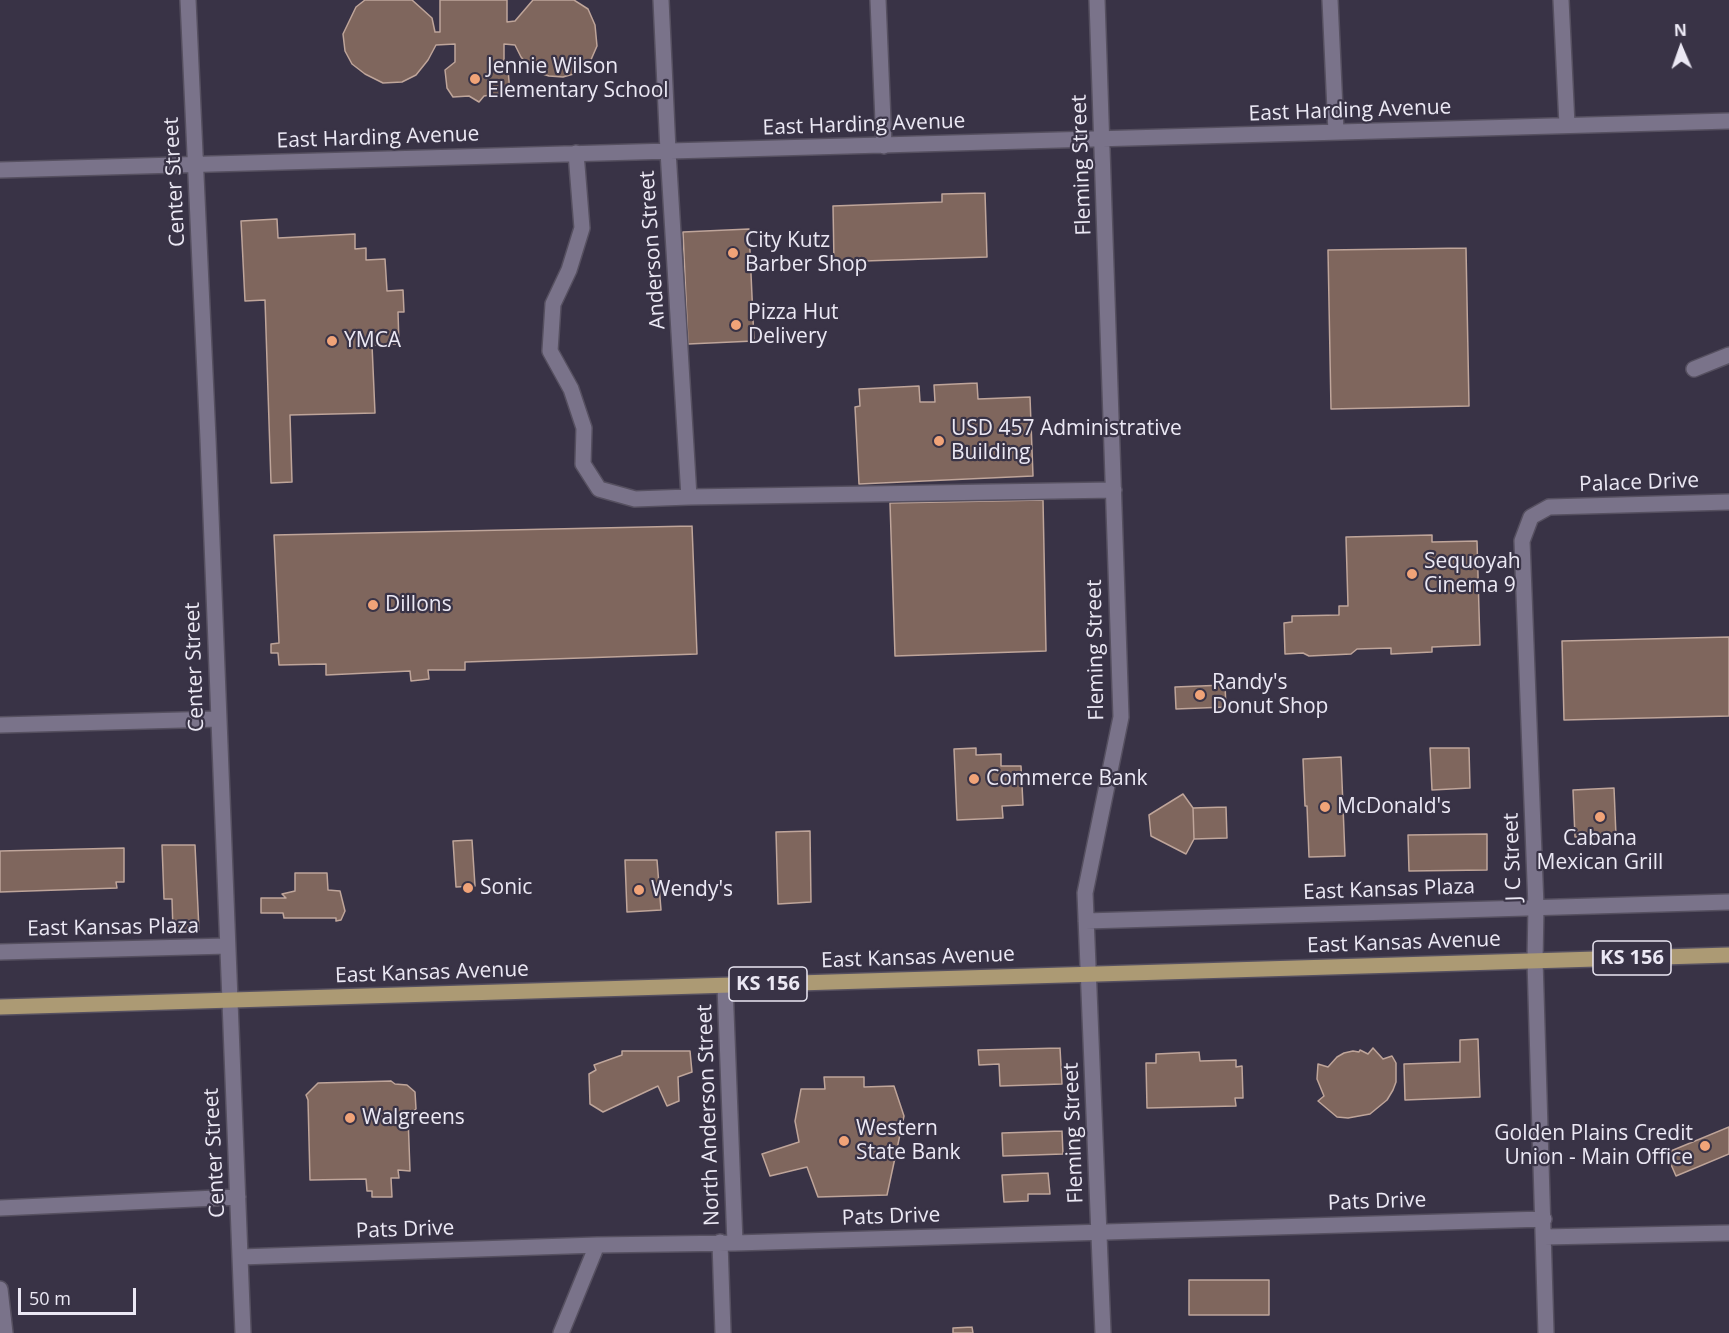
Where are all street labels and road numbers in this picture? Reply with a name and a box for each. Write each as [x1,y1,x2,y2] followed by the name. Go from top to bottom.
[1067,94,1097,236] street label: Fleming Street
[1248,95,1452,127] street label: East Harding Avenue
[762,109,966,141] street label: East Harding Avenue
[159,116,191,248] street label: Center Street
[276,122,480,154] street label: East Harding Avenue
[635,170,671,330] street label: Anderson Street
[1579,468,1699,498] street label: Palace Drive
[1082,579,1110,721] street label: Fleming Street
[180,602,210,732] street label: Center Street
[1499,812,1527,902] street label: J C Street
[1303,874,1475,906] street label: East Kansas Plaza
[27,914,199,942] street label: East Kansas Plaza
[1307,927,1501,959] street label: East Kansas Avenue
[1593,941,1671,975] road number: KS 156
[821,942,1015,974] street label: East Kansas Avenue
[335,957,529,989] street label: East Kansas Avenue
[729,967,807,1001] road number: KS 156
[693,1004,725,1226] street label: North Anderson Street
[1059,1062,1089,1204] street label: Fleming Street
[199,1087,231,1219] street label: Center Street
[1327,1188,1427,1216] street label: Pats Drive
[841,1203,941,1231] street label: Pats Drive
[355,1216,455,1244] street label: Pats Drive

